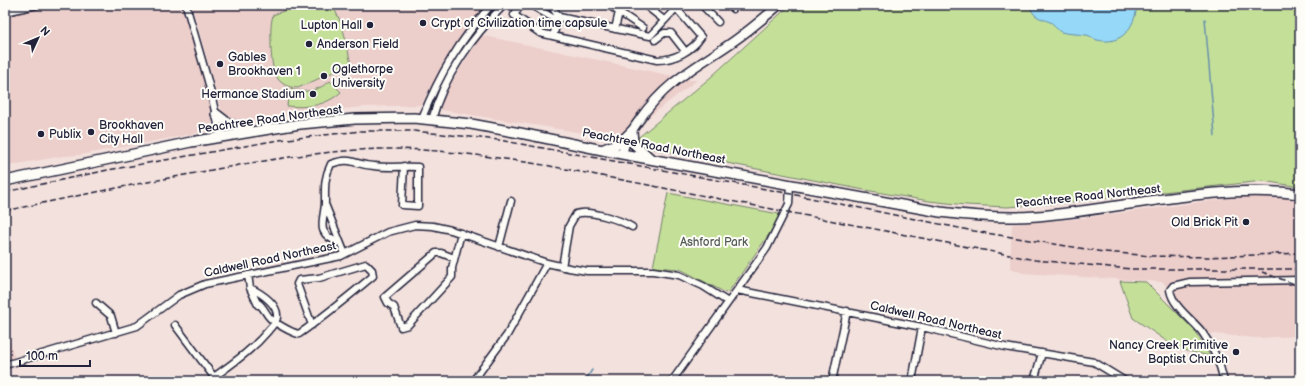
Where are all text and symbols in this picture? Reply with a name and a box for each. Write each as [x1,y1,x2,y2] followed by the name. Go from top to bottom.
[431,16,607,31] place label: Crypt of Civilization time capsule
[18,18,58,58] north arrow
[301,18,362,33] place label: Lupton Hall
[418,18,428,28] marker: Crypt of Civilization time capsule
[365,20,375,30] marker: Lupton Hall
[37,24,52,39] text: N
[317,37,399,52] place label: Anderson Field
[304,39,314,49] marker: Anderson Field
[228,50,301,79] place label: Gables Brookhaven 1
[215,59,225,69] marker: Gables Brookhaven 1
[332,62,393,91] place label: Oglethorpe University
[319,71,329,81] marker: Oglethorpe University
[201,87,305,102] place label: Hermance Stadium
[308,89,318,99] marker: Hermance Stadium
[197,102,344,137] street label: Peachtree Road Northeast
[99,118,164,147] place label: Brookhaven City Hall
[581,125,727,168] street label: Peachtree Road Northeast
[49,127,81,142] place label: Publix
[86,127,96,137] marker: Brookhaven City Hall
[36,129,46,139] marker: Publix
[1015,181,1162,212] street label: Peachtree Road Northeast
[1171,215,1238,230] place label: Old Brick Pit
[1241,217,1251,227] marker: Old Brick Pit
[680,235,748,250] park label: Ashford Park
[203,238,338,281] street label: Caldwell Road Northeast
[869,298,1003,343] street label: Caldwell Road Northeast
[1109,338,1228,367] place label: Nancy Creek Primitive Baptist Church
[20,342,90,368] scale bar
[1231,347,1241,357] marker: Nancy Creek Primitive Baptist Church
[26,349,58,364] text: 100 m

